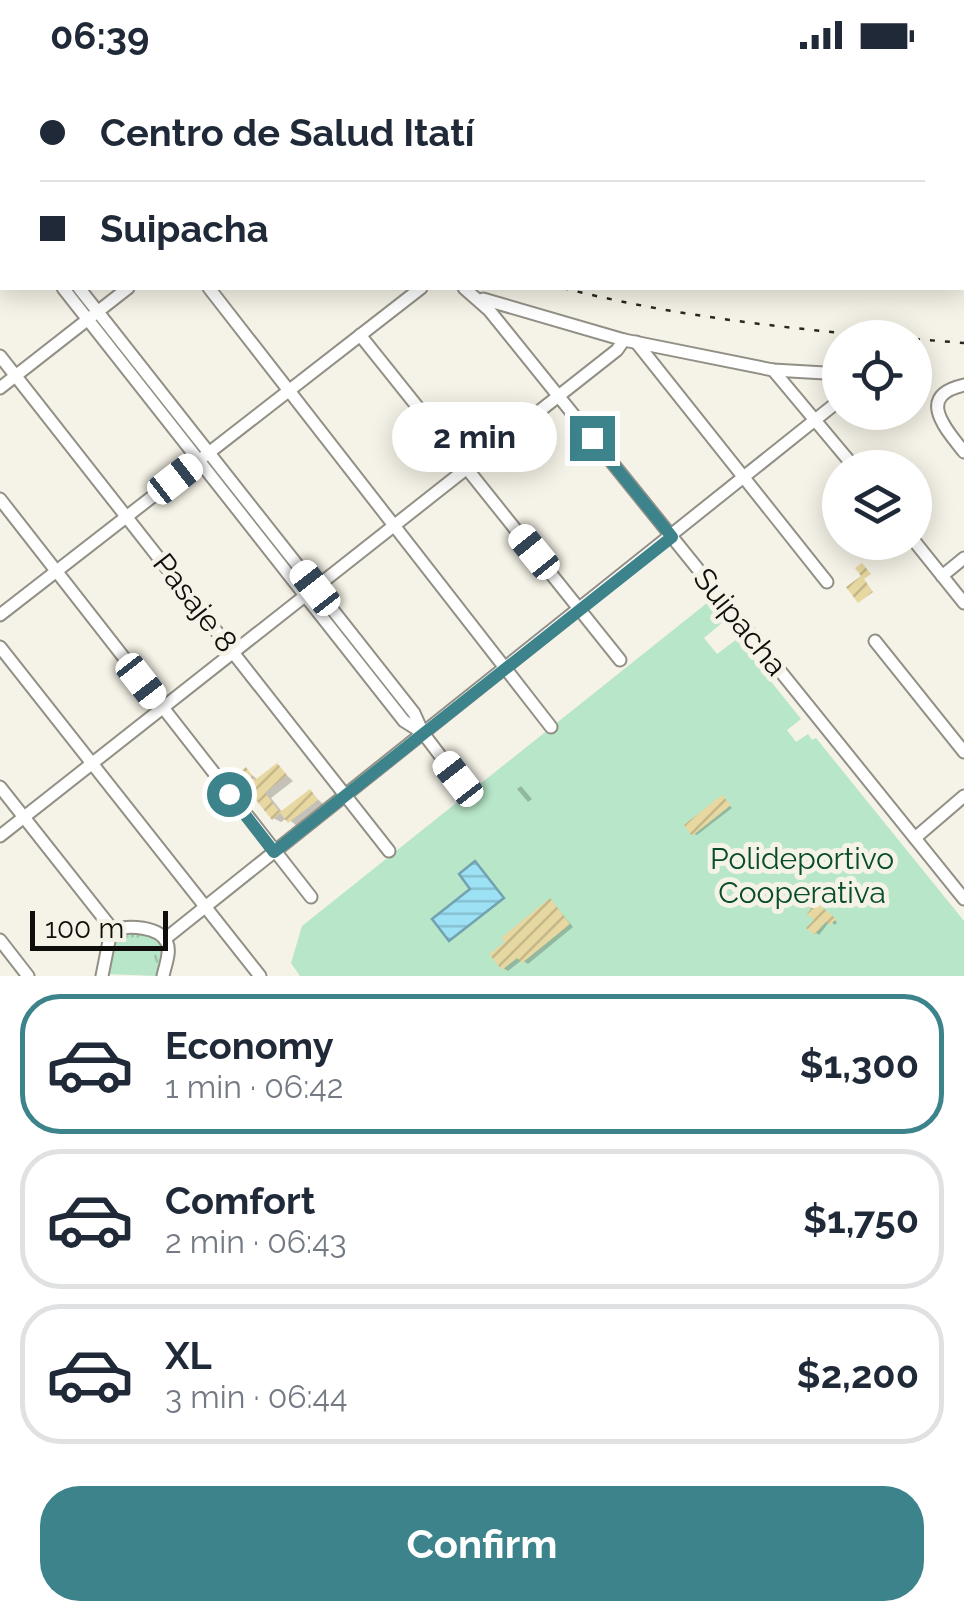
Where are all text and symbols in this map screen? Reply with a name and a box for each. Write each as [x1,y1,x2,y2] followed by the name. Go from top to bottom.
[50,13,149,58] text: 06:39
[100,110,474,155] text: Centro de Salud Itatí
[100,206,268,251] text: Suipacha
[822,320,932,560] map controls
[822,320,932,430] button: locate
[392,403,557,473] callout: 2 min
[570,416,615,461] route end
[433,418,516,455] text: 2 min
[142,449,208,509] car
[822,450,932,560] button: layers
[503,519,565,585] car
[146,546,245,659] street label: Pasaje 8
[285,555,345,621] car
[687,561,794,682] street label: Suipacha
[111,648,171,714] car
[428,746,488,812] car
[207,772,252,817] route start
[710,841,894,910] park label: Polideportivo Cooperativa
[30,906,168,950] scale bar
[45,912,124,945] text: 100 m
[45,1019,135,1109] icon: car
[165,1023,334,1068] text: Economy
[799,1042,919,1087] text: $1,300
[165,1068,343,1105] text: 1 min · 06:42
[45,1174,135,1264] icon: car
[165,1178,315,1223] text: Comfort
[803,1197,919,1242] text: $1,750
[165,1223,347,1260] text: 2 min · 06:43
[45,1329,135,1419] icon: car
[165,1333,212,1378] text: XL
[797,1352,919,1397] text: $2,200
[165,1378,348,1415] text: 3 min · 06:44
[40,1486,924,1601] button: Confirm

